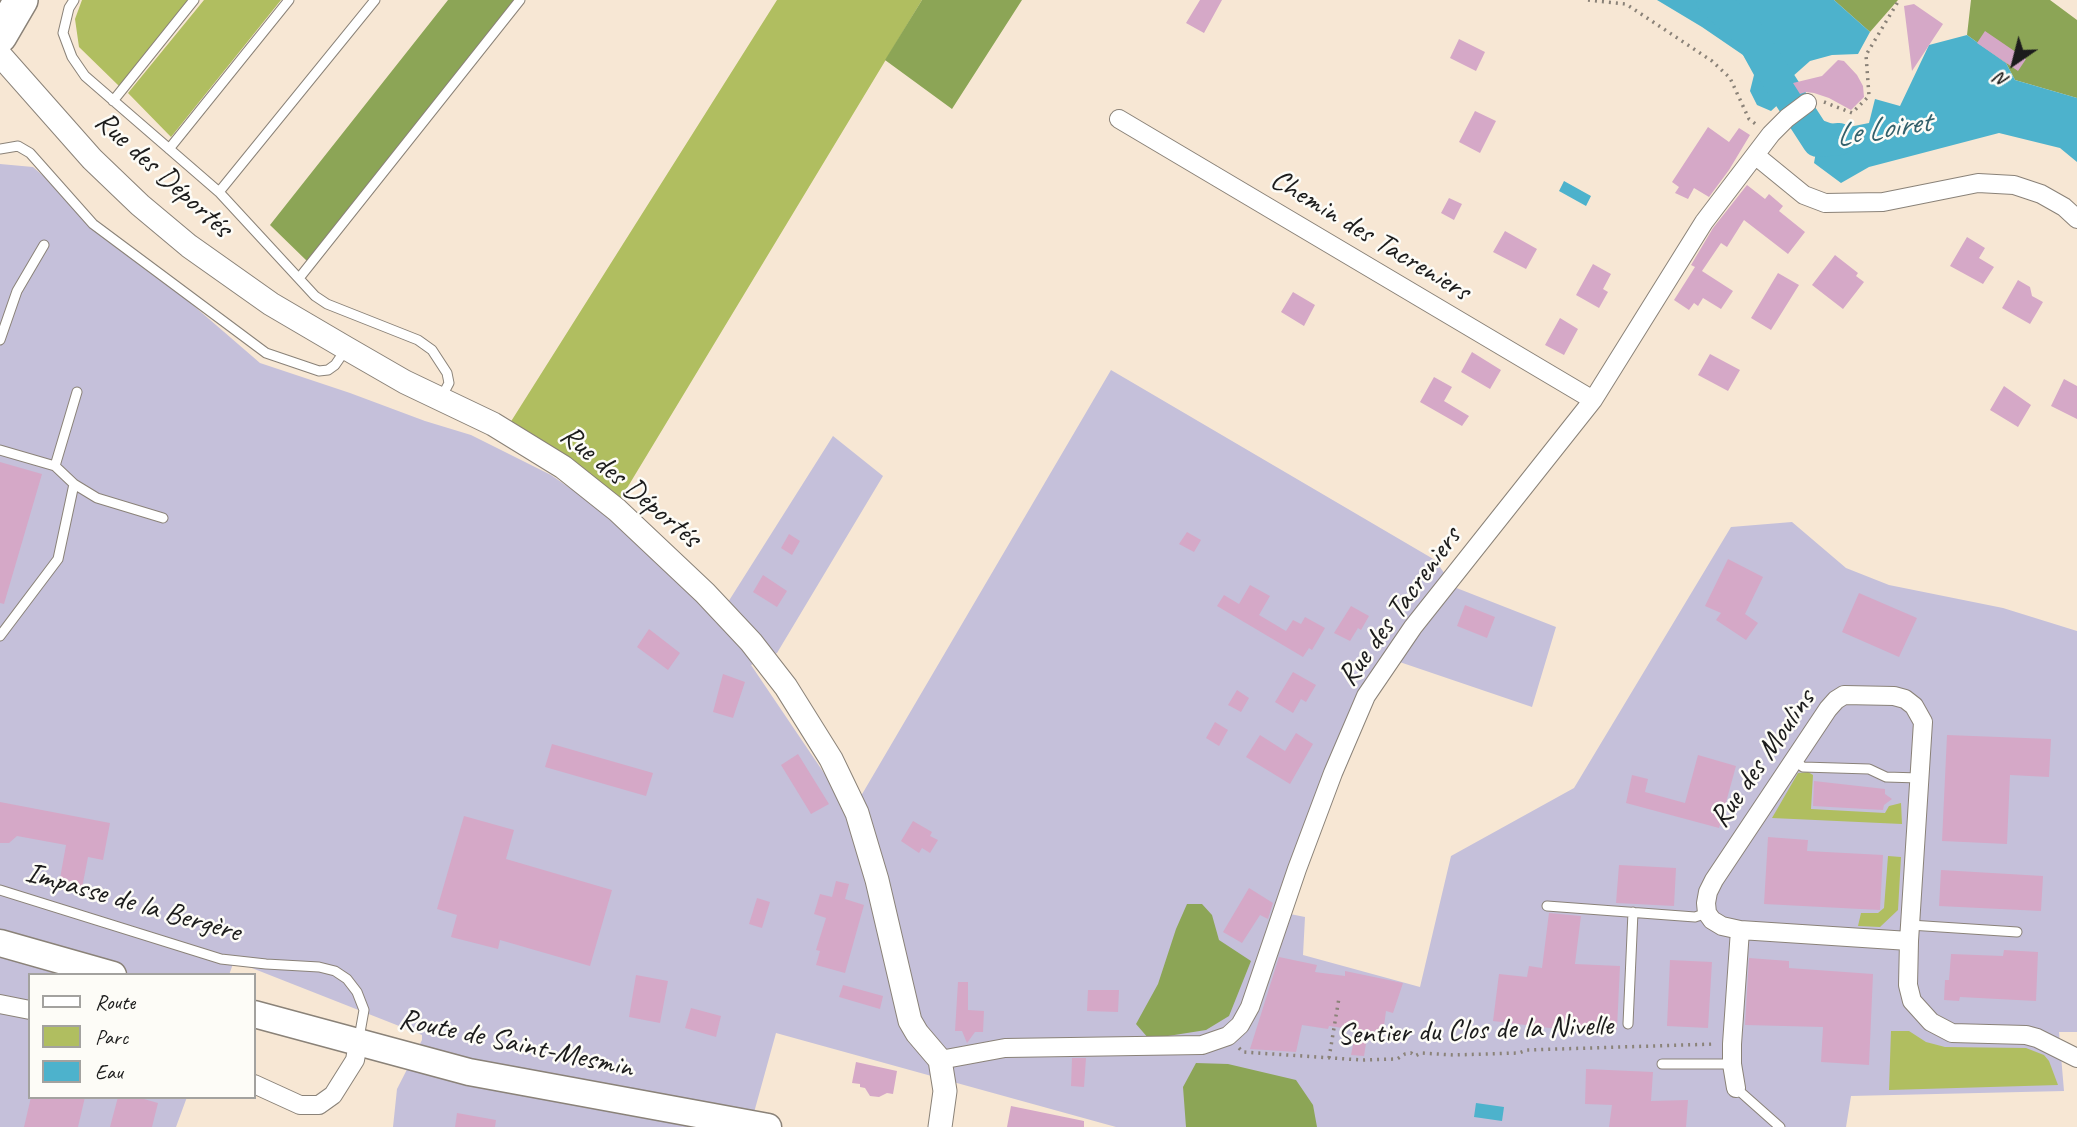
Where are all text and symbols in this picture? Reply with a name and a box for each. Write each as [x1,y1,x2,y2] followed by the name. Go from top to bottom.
[1979,28,2049,98] north arrow
[1990,67,2014,93] text: N
[87,104,239,246] street label: Rue des Déportés
[1833,104,1933,156] water label: Le Loiret
[1264,162,1476,310] street label: Chemin des Tacreniers
[553,418,707,556] street label: Rue des Déportés
[1330,521,1470,693] street label: Rue des Tacreniers
[1702,683,1824,835] street label: Rue des Moulins
[21,855,245,951] street label: Impasse de la Bergère
[28,973,256,1099] legend
[95,989,135,1015] text: Route
[396,1002,636,1086] street label: Route de Saint-Mesmin
[1336,1008,1614,1054] street label: Sentier du Clos de la Nivelle
[95,1024,128,1050] text: Parc
[95,1059,123,1085] text: Eau

